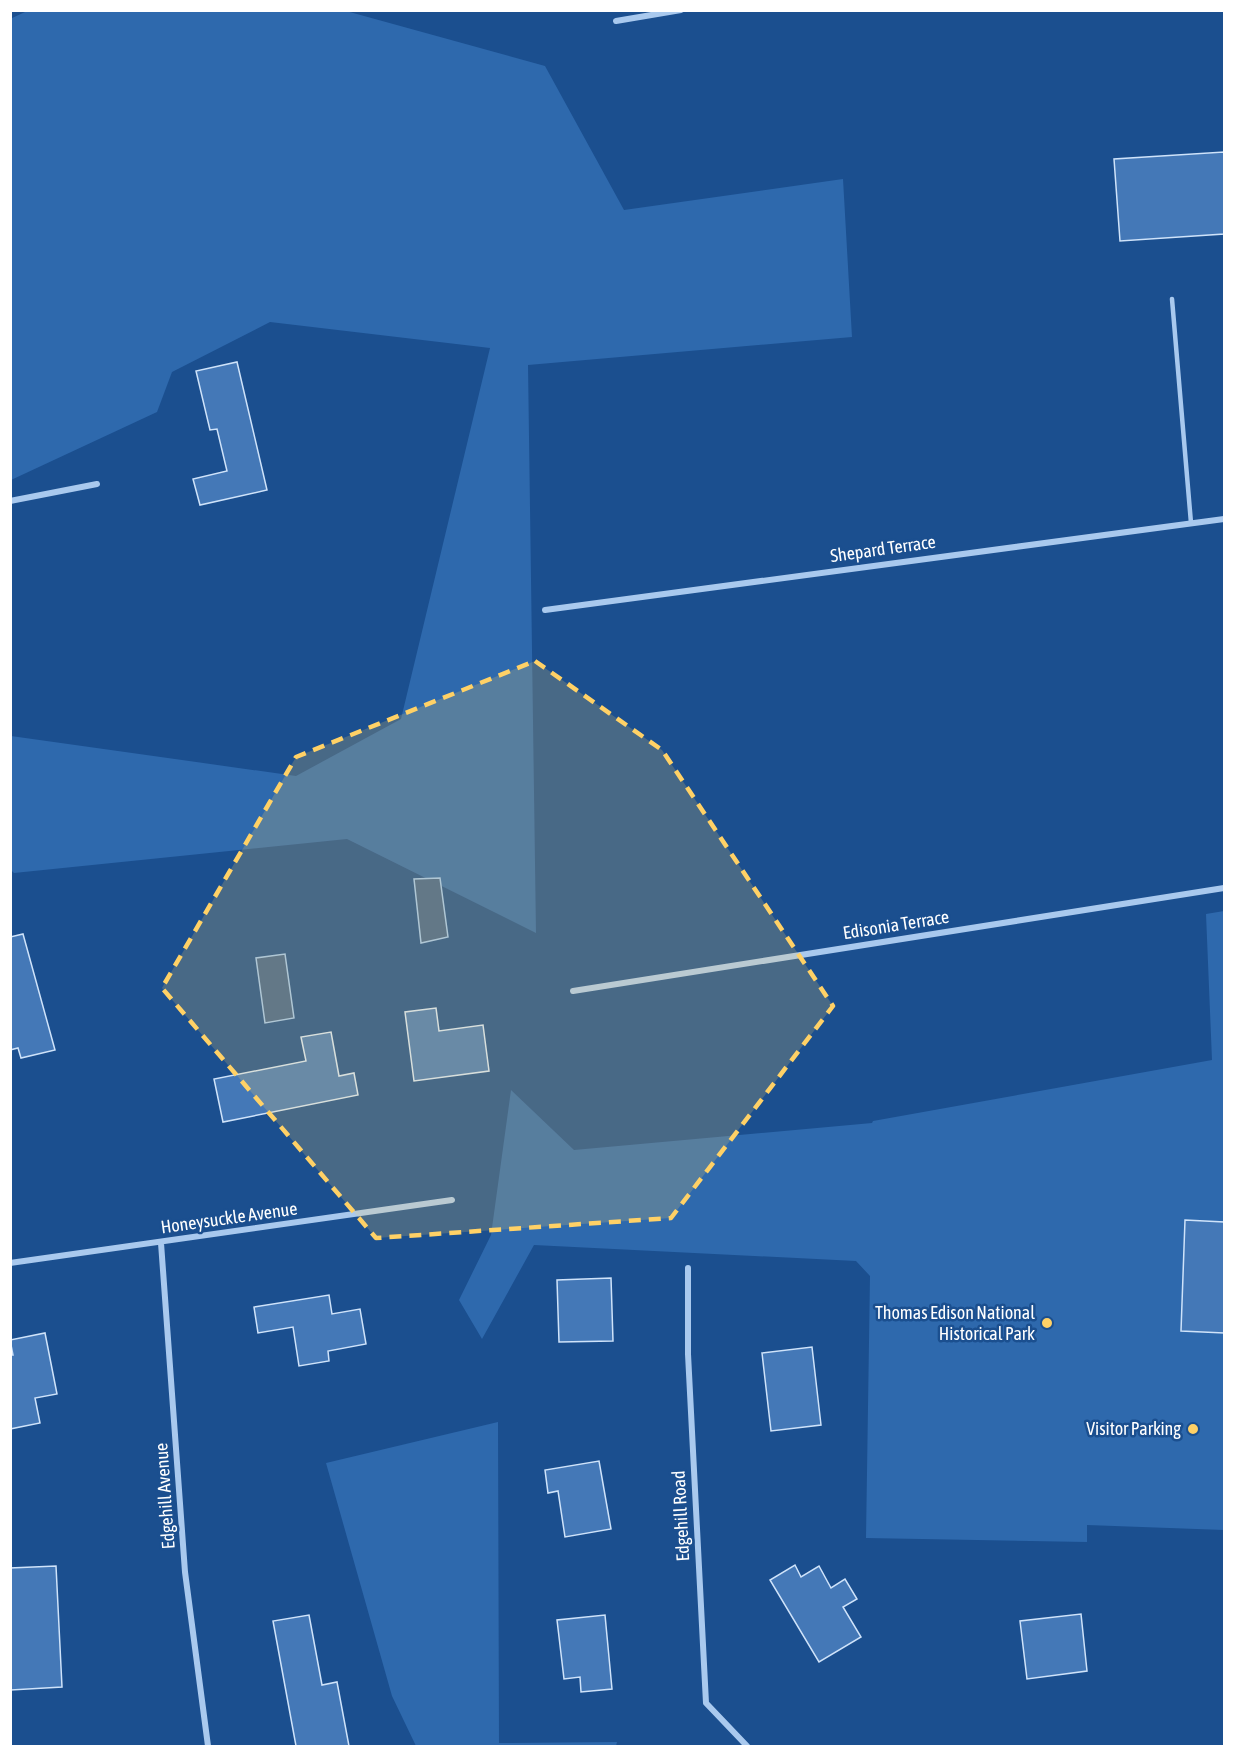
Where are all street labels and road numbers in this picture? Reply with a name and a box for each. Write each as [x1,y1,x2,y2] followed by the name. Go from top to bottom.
[829,531,937,566] street label: Shepard Terrace
[841,906,951,943] street label: Edisonia Terrace
[159,1198,299,1237] street label: Honeysuckle Avenue
[150,1442,179,1550] street label: Edgehill Avenue
[668,1470,693,1562] street label: Edgehill Road

